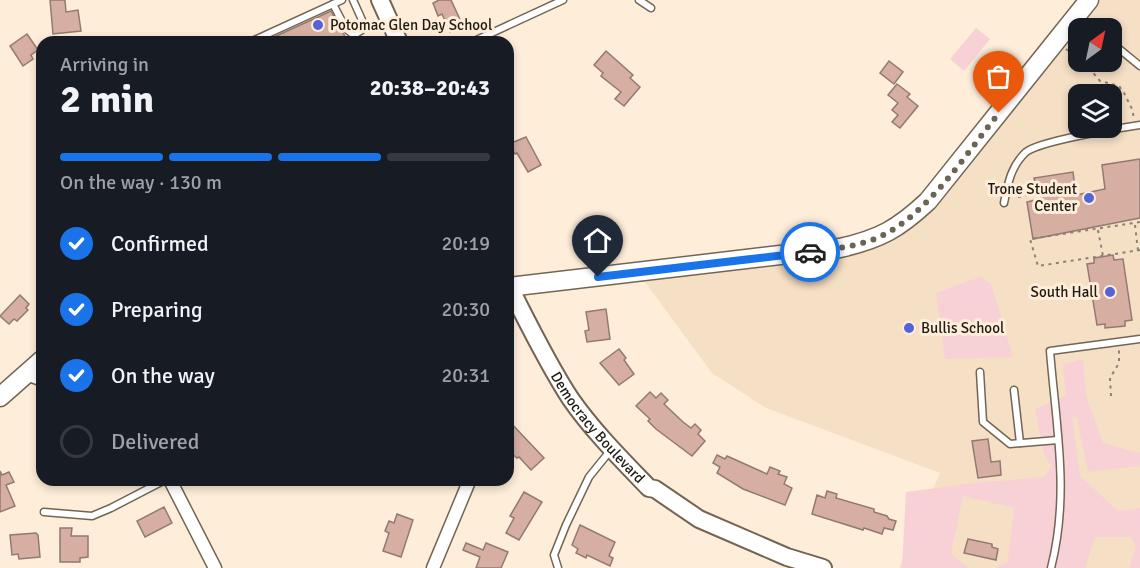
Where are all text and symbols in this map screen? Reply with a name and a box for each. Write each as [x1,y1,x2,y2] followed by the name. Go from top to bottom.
[330,16,492,34] place label: Potomac Glen Day School
[311,18,325,32] marker: Potomac Glen Day School
[1068,18,1122,72] north arrow
[1068,18,1122,138] map controls
[973,51,1024,113] pin
[60,52,149,77] text: Arriving in
[982,60,1015,93] icon: bag
[370,74,490,101] text: 20:38–20:43
[60,75,154,123] text: 2 min
[1068,84,1122,138] button: layers
[60,170,222,195] text: On the way · 130 m
[988,180,1077,215] place label: Trone Student Center
[1082,191,1096,205] marker: Trone Student Center
[572,215,623,277] pin
[780,222,840,282] courier
[581,224,614,257] icon: home
[60,227,93,260] icon: check
[111,230,209,257] text: Confirmed
[441,231,490,256] text: 20:19
[794,236,827,269] icon: car
[1031,283,1098,301] place label: South Hall
[1103,285,1117,299] marker: South Hall
[60,293,93,326] icon: check
[111,296,203,323] text: Preparing
[441,297,490,322] text: 20:30
[921,319,1004,337] place label: Bullis School
[902,321,916,335] marker: Bullis School
[60,359,93,392] icon: check
[111,362,215,389] text: On the way
[441,363,490,388] text: 20:31
[547,368,649,487] street label: Democracy Boulevard
[111,428,199,455] text: Delivered

